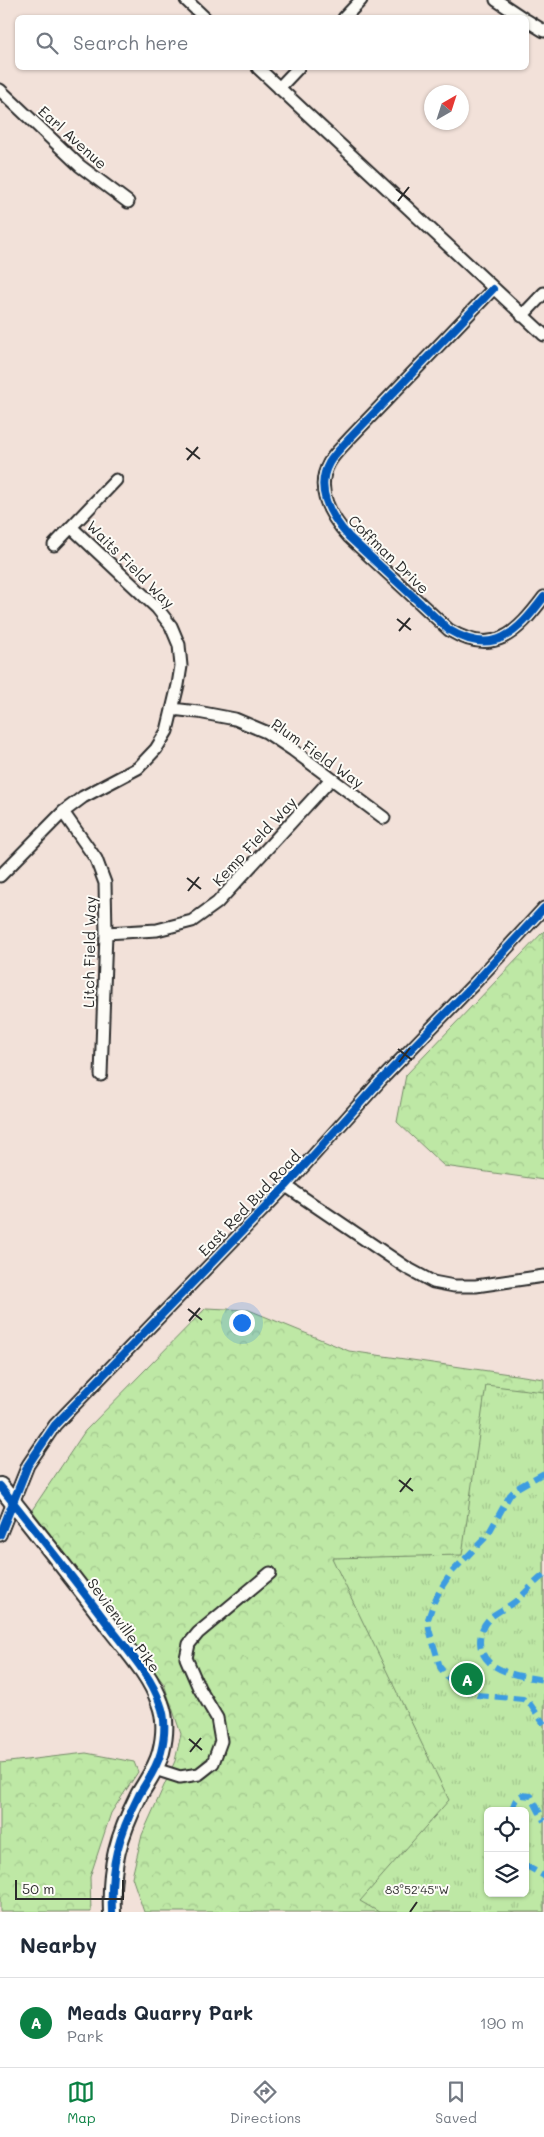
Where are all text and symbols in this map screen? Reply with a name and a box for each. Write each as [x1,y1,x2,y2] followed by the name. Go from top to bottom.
[15,15,529,70] search box
[33,29,61,57] icon: search
[73,30,189,55] text: Search here
[424,85,469,130] north arrow
[34,101,112,173] street label: Earl Avenue
[344,510,434,598] street label: Coffman Drive
[83,516,179,612] street label: Waits Field Way
[268,714,368,792] street label: Plum Field Way
[207,792,301,890] street label: Kemp Field Way
[78,896,100,1008] street label: Litch Field Way
[194,1146,304,1260] street label: East Red Bud Road
[229,1310,255,1336] your location
[83,1574,165,1676] street label: Sevierville Pike
[451,1660,483,1698] pin: A
[484,1807,529,1897] map controls
[484,1807,529,1852] button: locate
[484,1852,529,1897] button: layers
[15,1877,124,1900] scale bar
[22,1879,54,1898] text: 50 m
[385,1881,449,1897] text: 83°52'45"W
[20,1931,97,1958] text: Nearby
[67,2000,253,2025] text: Meads Quarry Park
[30,2012,42,2033] text: A
[480,2012,524,2033] text: 190 m
[67,2025,103,2046] text: Park
[67,2078,96,2127] tab: Map
[230,2078,301,2127] tab: Directions
[435,2078,477,2127] tab: Saved

